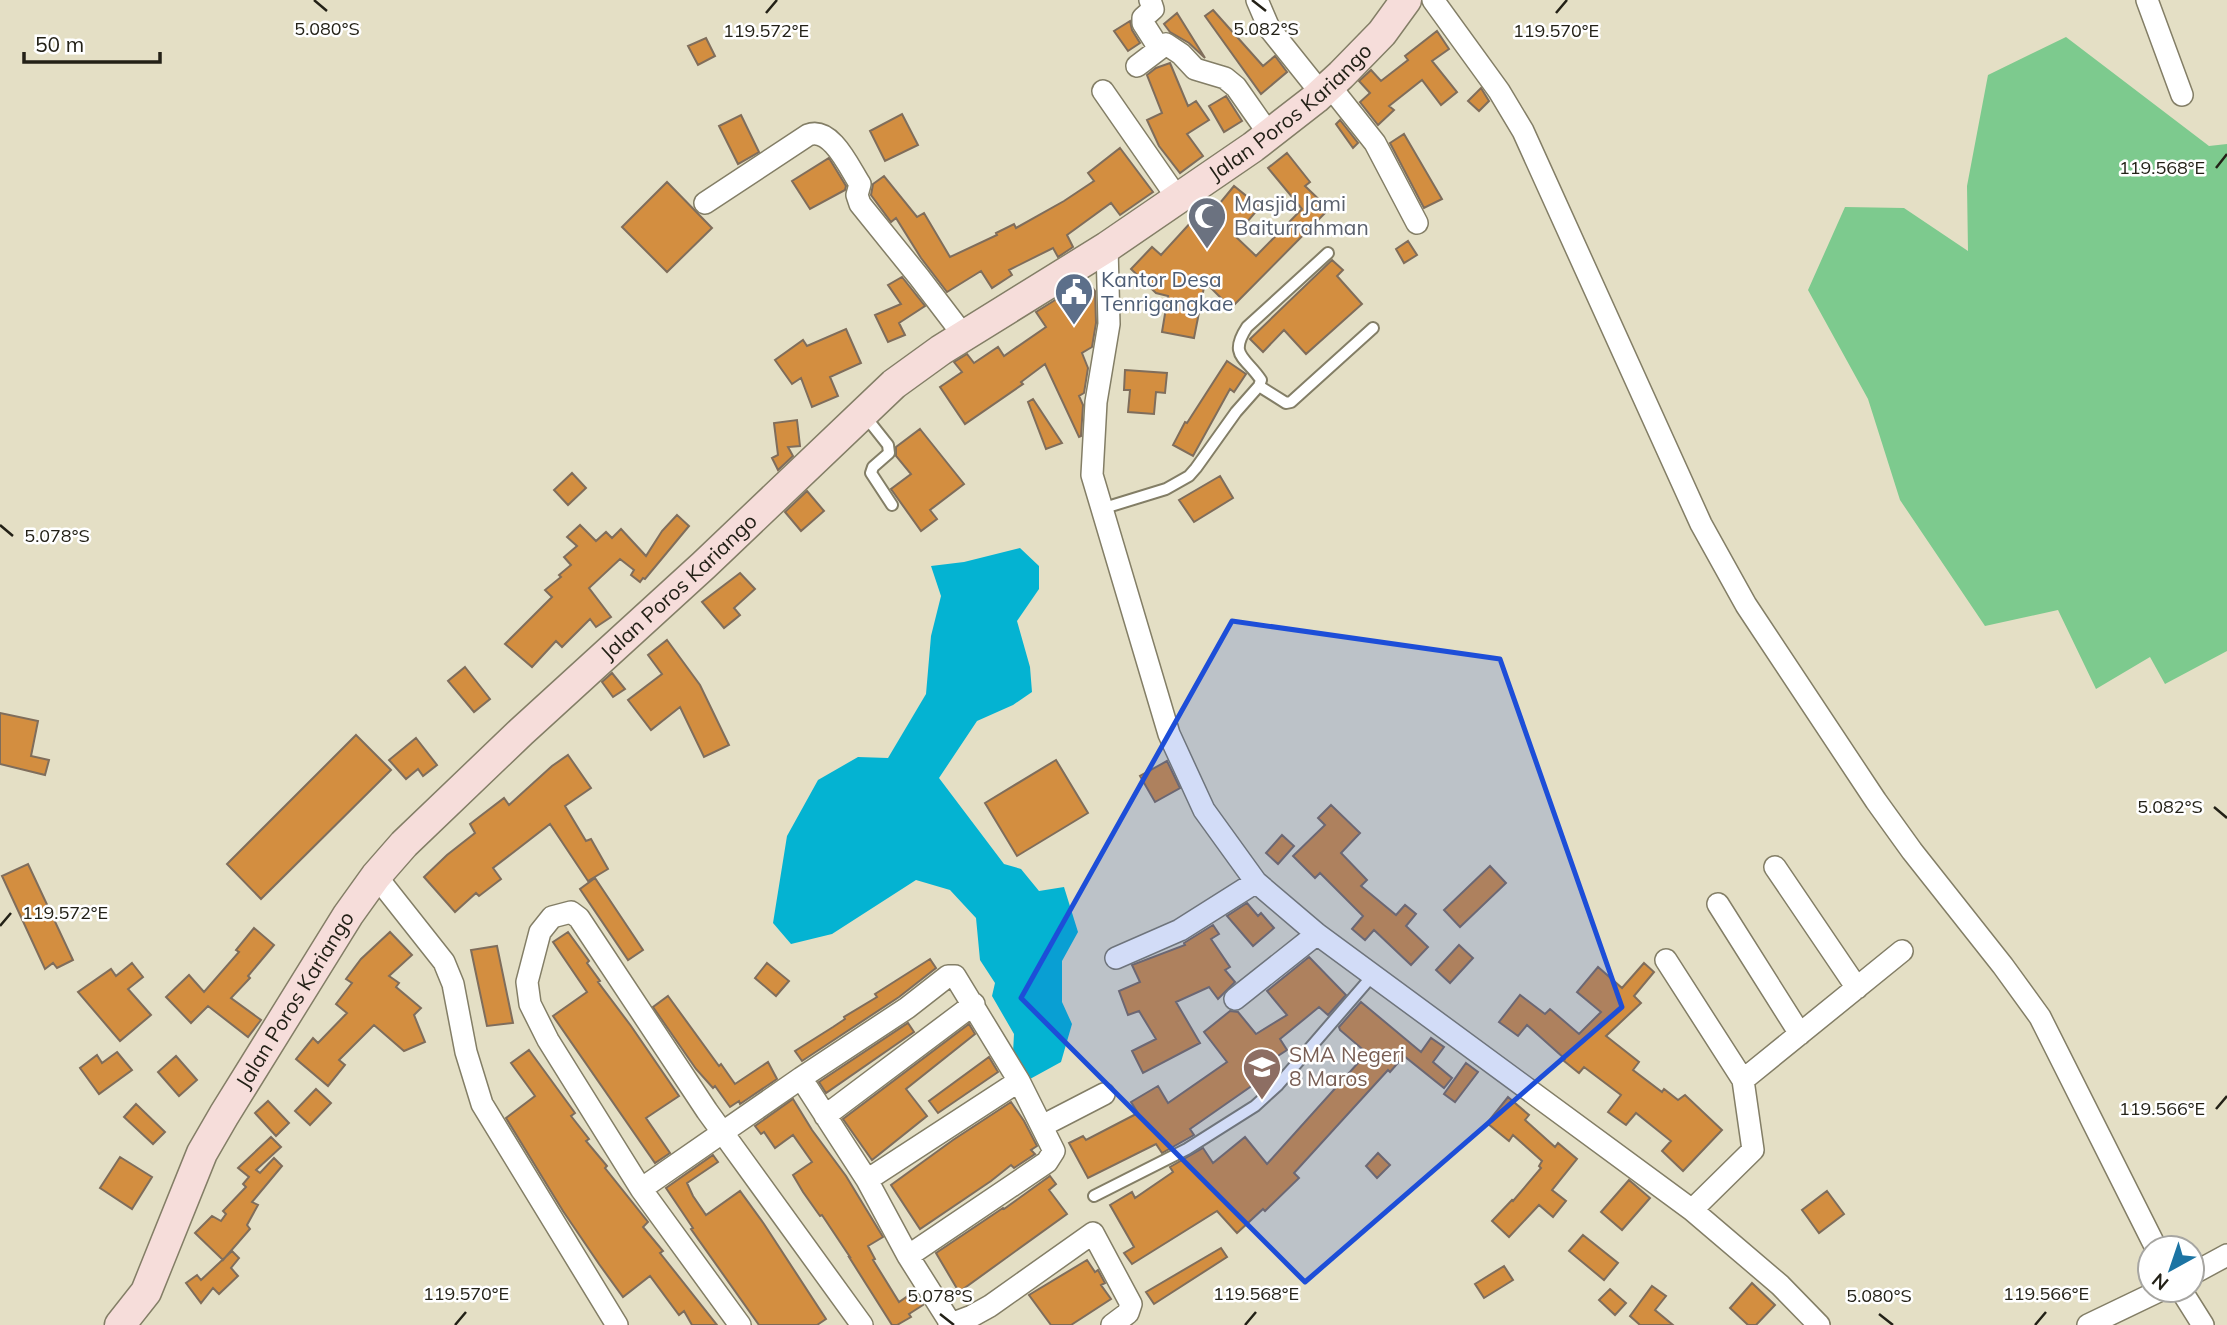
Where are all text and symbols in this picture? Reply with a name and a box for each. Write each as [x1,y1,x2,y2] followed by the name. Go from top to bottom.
[294,17,360,40] text: 5.080°S
[1233,17,1299,40] text: 5.082°S
[723,19,809,42] text: 119.572°E
[1513,19,1599,42] text: 119.570°E
[24,21,161,65] scale bar
[35,31,84,57] text: 50 m
[1203,37,1377,186] street label: Jalan Poros Kariango
[2119,156,2205,179] text: 119.568°E
[1234,190,1369,240] place label: Masjid Jami Baiturrahman
[1186,195,1228,250] mosque icon: Masjid Jami Baiturrahman
[1101,266,1233,316] place label: Kantor Desa Tenrigangkae
[1053,271,1095,326] public building icon: Kantor Desa Tenrigangkae
[595,508,762,665] street label: Jalan Poros Kariango
[24,524,90,547] text: 5.078°S
[2137,795,2203,818] text: 5.082°S
[22,901,108,924] text: 119.572°E
[230,906,359,1093] street label: Jalan Poros Kariango
[1289,1041,1405,1091] place label: SMA Negeri 8 Maros
[1241,1046,1283,1101] school or university icon: SMA Negeri 8 Maros
[2119,1097,2205,1120] text: 119.566°E
[2136,1234,2206,1304] north arrow
[2147,1268,2173,1296] text: N
[423,1282,509,1305] text: 119.570°E
[1213,1282,1299,1305] text: 119.568°E
[2003,1282,2089,1305] text: 119.566°E
[907,1284,973,1307] text: 5.078°S
[1846,1284,1912,1307] text: 5.080°S

